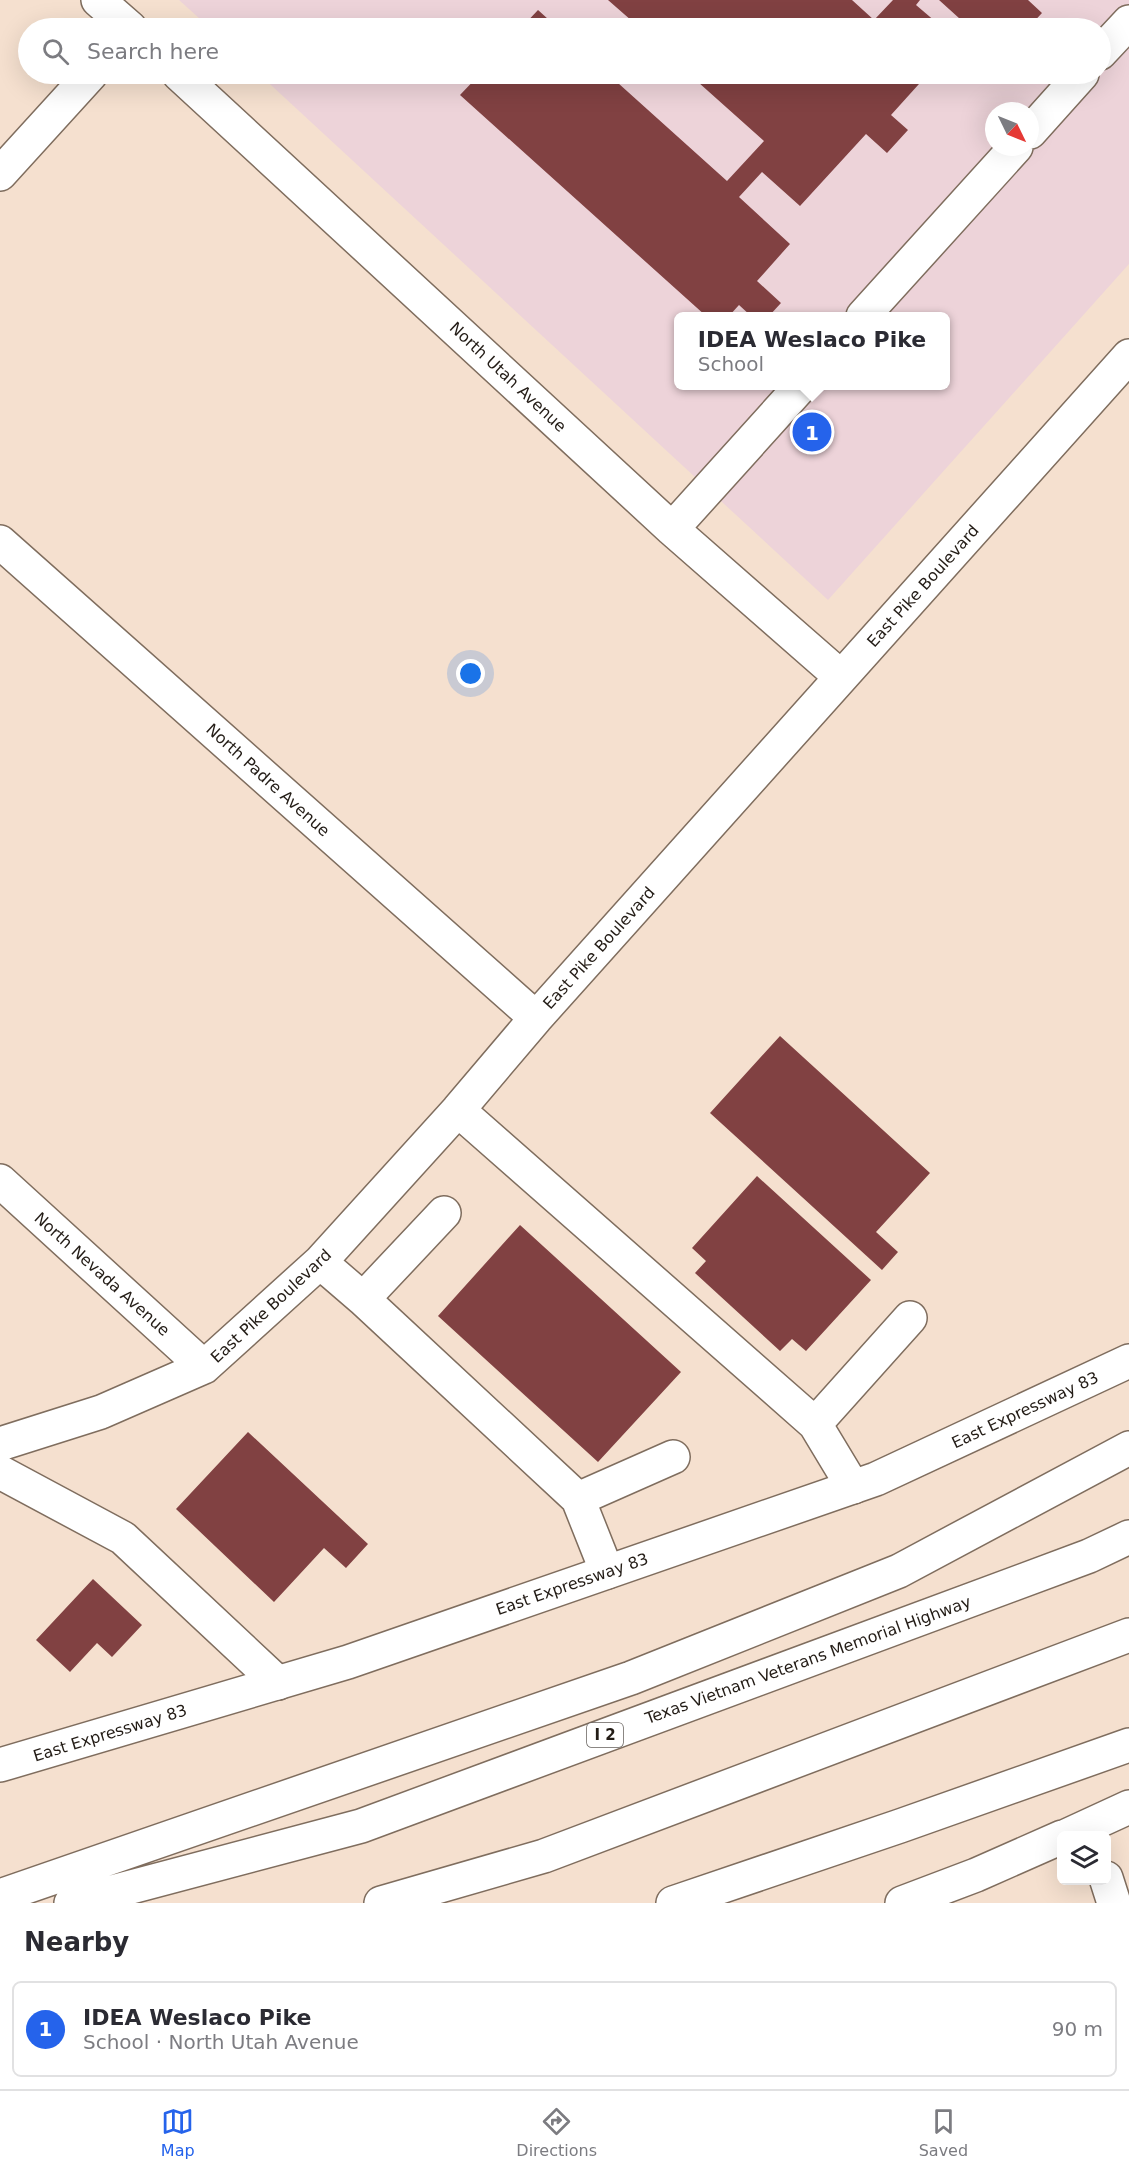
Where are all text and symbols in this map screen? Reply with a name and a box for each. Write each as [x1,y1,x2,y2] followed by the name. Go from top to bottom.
[18,18,1111,84] search box
[39,35,72,68] icon: search
[87,39,219,64] text: Search here
[985,102,1039,156] north arrow
[674,312,950,390] popup
[446,318,570,436] street label: North Utah Avenue
[698,327,926,352] text: IDEA Weslaco Pike
[698,352,764,376] text: School
[792,410,832,454] pin: 1
[863,521,983,651] street label: East Pike Boulevard
[456,659,485,688] your location
[202,720,334,840] street label: North Padre Avenue
[539,883,659,1013] street label: East Pike Boulevard
[30,1208,174,1340] street label: North Nevada Avenue
[207,1245,335,1367] street label: East Pike Boulevard
[949,1368,1101,1452] street label: East Expressway 83
[493,1549,651,1619] street label: East Expressway 83
[642,1592,973,1728] street label: Texas Vietnam Veterans Memorial Highway
[31,1701,189,1765] street label: East Expressway 83
[587,1723,623,1747] road number: I 2
[1057,1831,1111,1885] map controls
[1057,1831,1111,1885] button: layers
[24,1927,129,1957] text: Nearby
[83,2005,312,2030] text: IDEA Weslaco Pike
[39,2017,52,2041] text: 1
[1052,2017,1103,2041] text: 90 m
[83,2030,359,2054] text: School · North Utah Avenue
[161,2105,195,2160] tab: Map
[516,2105,597,2160] tab: Directions
[919,2105,968,2160] tab: Saved

